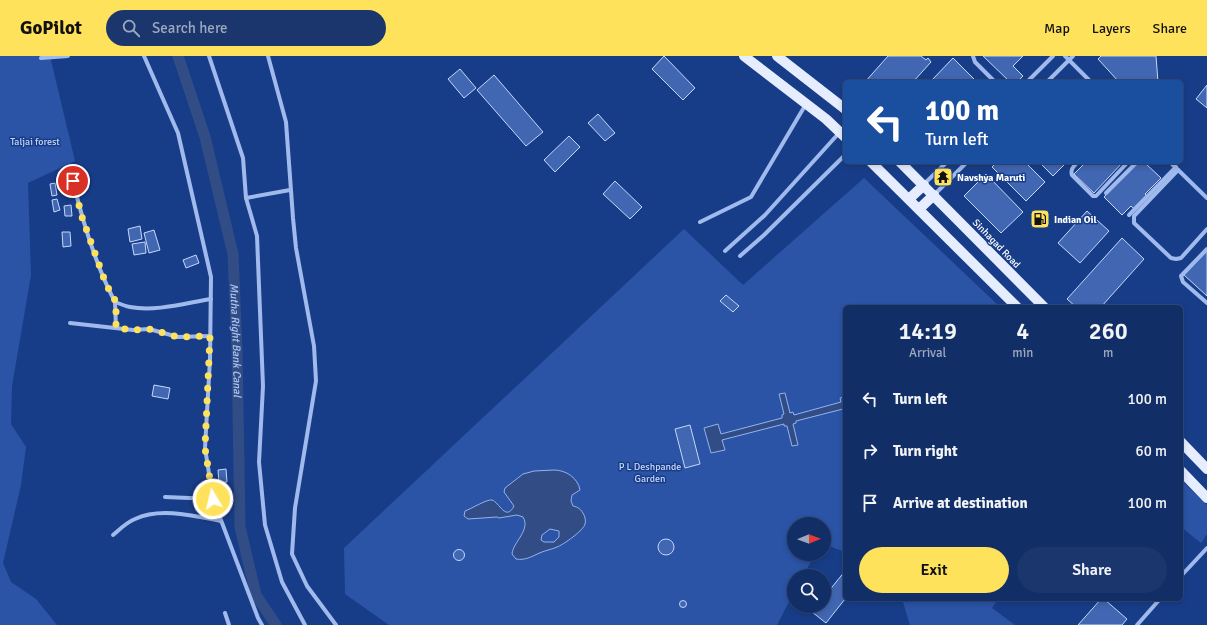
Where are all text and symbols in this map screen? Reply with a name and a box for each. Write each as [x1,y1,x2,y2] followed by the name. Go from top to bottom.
[106,10,386,46] search box
[20,16,82,40] text: GoPilot
[120,17,142,39] icon: search
[152,19,228,37] text: Search here
[1044,20,1070,37] text: Map
[1092,20,1131,37] text: Layers
[1153,20,1187,37] text: Share
[925,94,999,128] text: 100 m
[859,96,911,148] icon: left
[925,128,988,150] text: Turn left
[10,136,60,148] park label: Taljai forest
[56,164,90,198] pin
[932,166,954,188] temple icon: Navshya Maruti
[62,170,84,192] icon: arrive
[957,172,1025,184] place label: Navshya Maruti
[1029,208,1051,230] fuel station icon: Indian Oil
[1054,214,1097,226] place label: Indian Oil
[970,217,1023,271] street label: Sinhagad Road
[227,283,244,398] water label: Mutha Right Bank Canal
[898,316,957,346] text: 14:19
[1016,316,1029,346] text: 4
[1089,316,1128,346] text: 260
[909,345,946,361] text: Arrival
[1012,345,1033,361] text: min
[1103,345,1113,361] text: m
[859,388,881,410] icon: left
[893,390,947,408] text: Turn left
[1127,390,1167,408] text: 100 m
[859,440,881,462] icon: right
[893,442,958,460] text: Turn right
[1136,442,1167,460] text: 60 m
[619,461,681,485] park label: P L Deshpande Garden
[192,478,234,520] position arrow
[859,492,881,514] icon: arrive
[893,494,1028,512] text: Arrive at destination
[1127,494,1167,512] text: 100 m
[787,517,831,561] north arrow
[787,517,831,613] map controls
[859,547,1009,593] button: Exit
[1017,547,1167,593] button: Share
[787,569,831,613] button: search

